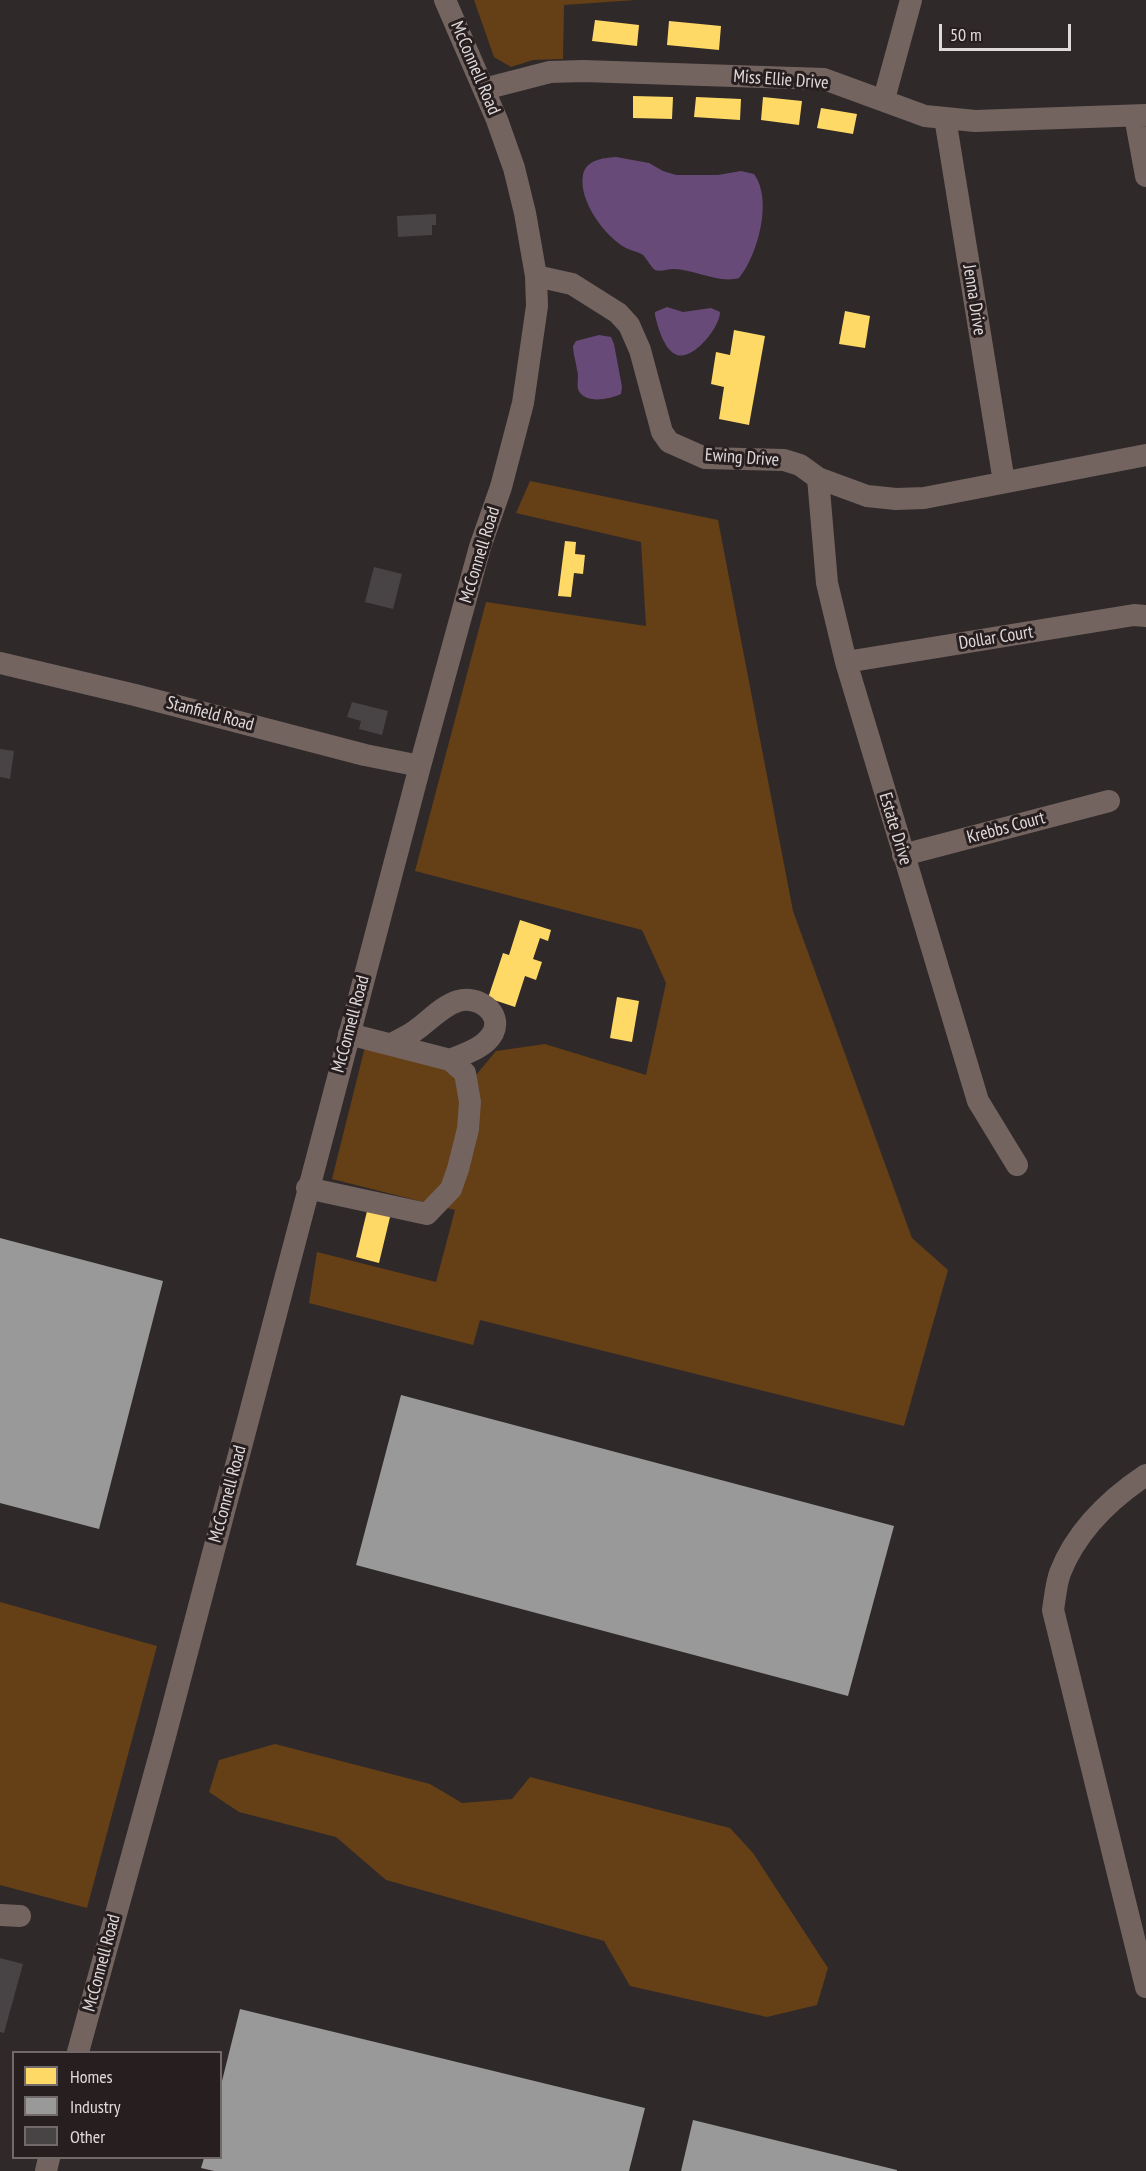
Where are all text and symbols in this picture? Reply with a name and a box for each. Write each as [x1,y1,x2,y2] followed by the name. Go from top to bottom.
[942,12,1074,50] scale bar
[446,18,504,118] street label: McConnell Road
[950,23,982,46] text: 50 m
[733,66,829,94] street label: Miss Ellie Drive
[958,263,990,337] street label: Jenna Drive
[704,445,780,471] street label: Ewing Drive
[455,504,505,606] street label: McConnell Road
[957,621,1035,655] street label: Dollar Court
[164,692,256,736] street label: Stanfield Road
[874,790,916,868] street label: Estate Drive
[965,807,1047,849] street label: Krebbs Court
[328,973,374,1075] street label: McConnell Road
[205,1443,251,1545] street label: McConnell Road
[79,1912,125,2014] street label: McConnell Road
[12,2051,222,2159] legend
[70,2065,113,2088] text: Homes
[70,2095,120,2118] text: Industry
[70,2125,105,2148] text: Other

